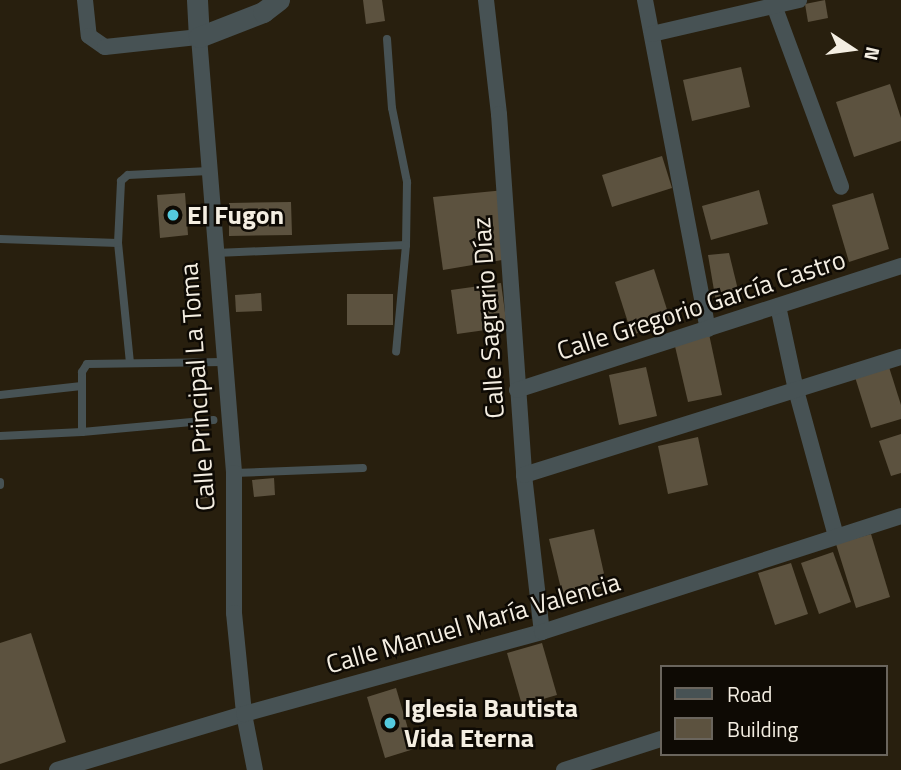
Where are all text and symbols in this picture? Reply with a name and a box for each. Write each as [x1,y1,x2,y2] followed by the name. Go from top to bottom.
[817,14,887,84] north arrow
[857,44,889,64] text: N
[187,199,284,231] place label: El Fugon
[165,207,181,223] marker: El Fugon
[465,216,511,420] street label: Calle Sagrario Díaz
[553,244,849,366] street label: Calle Gregorio García Castro
[173,262,221,512] street label: Calle Principal La Toma
[322,566,624,680] street label: Calle Manuel María Valencia
[660,665,887,756] legend
[727,678,772,710] text: Road
[404,692,578,754] place label: Iglesia Bautista Vida Eterna
[727,713,798,745] text: Building
[382,715,398,731] marker: Iglesia Bautista Vida Eterna

